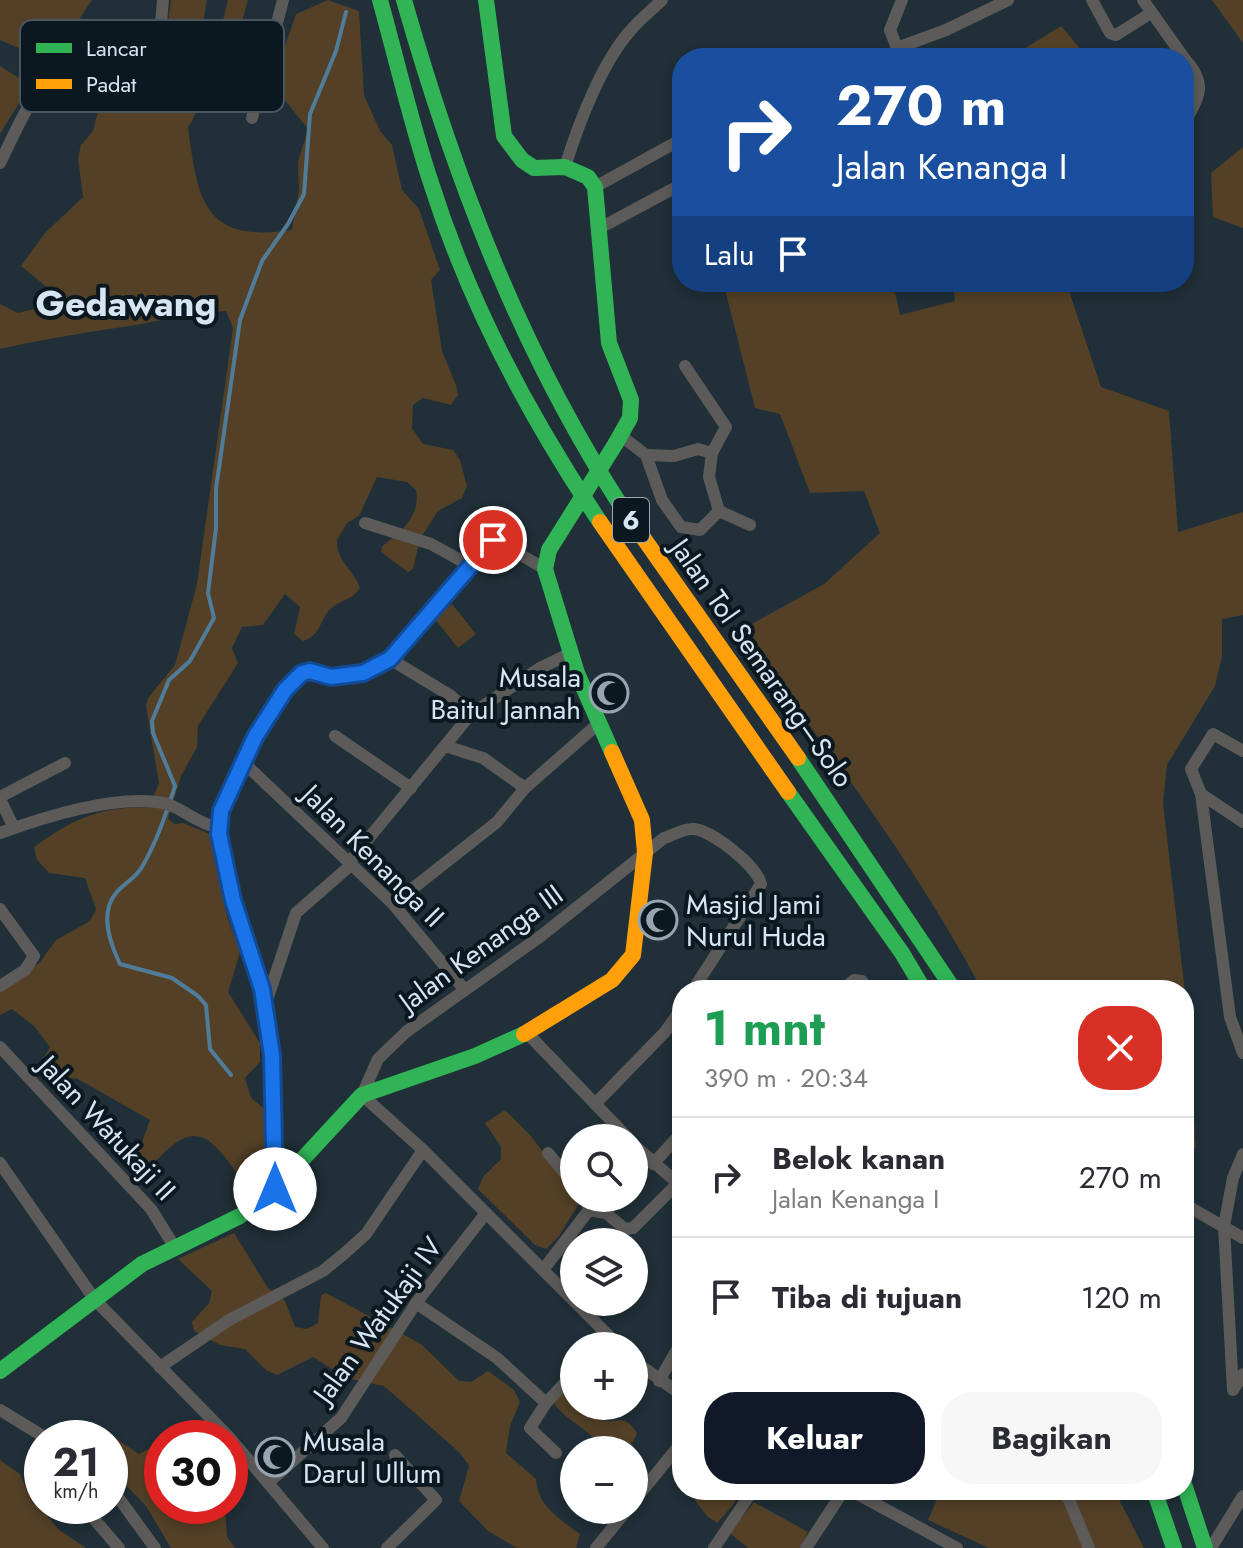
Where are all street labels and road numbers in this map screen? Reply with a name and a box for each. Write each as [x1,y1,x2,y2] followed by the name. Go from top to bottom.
[613,498,649,542] road number: 6
[658,527,864,796] street label: Jalan Tol Semarang–Solo
[290,773,454,937] street label: Jalan Kenanga II
[387,874,571,1024] street label: Jalan Kenanga III
[26,1043,185,1210] street label: Jalan Watukaji II
[301,1228,453,1415] street label: Jalan Watukaji IV

